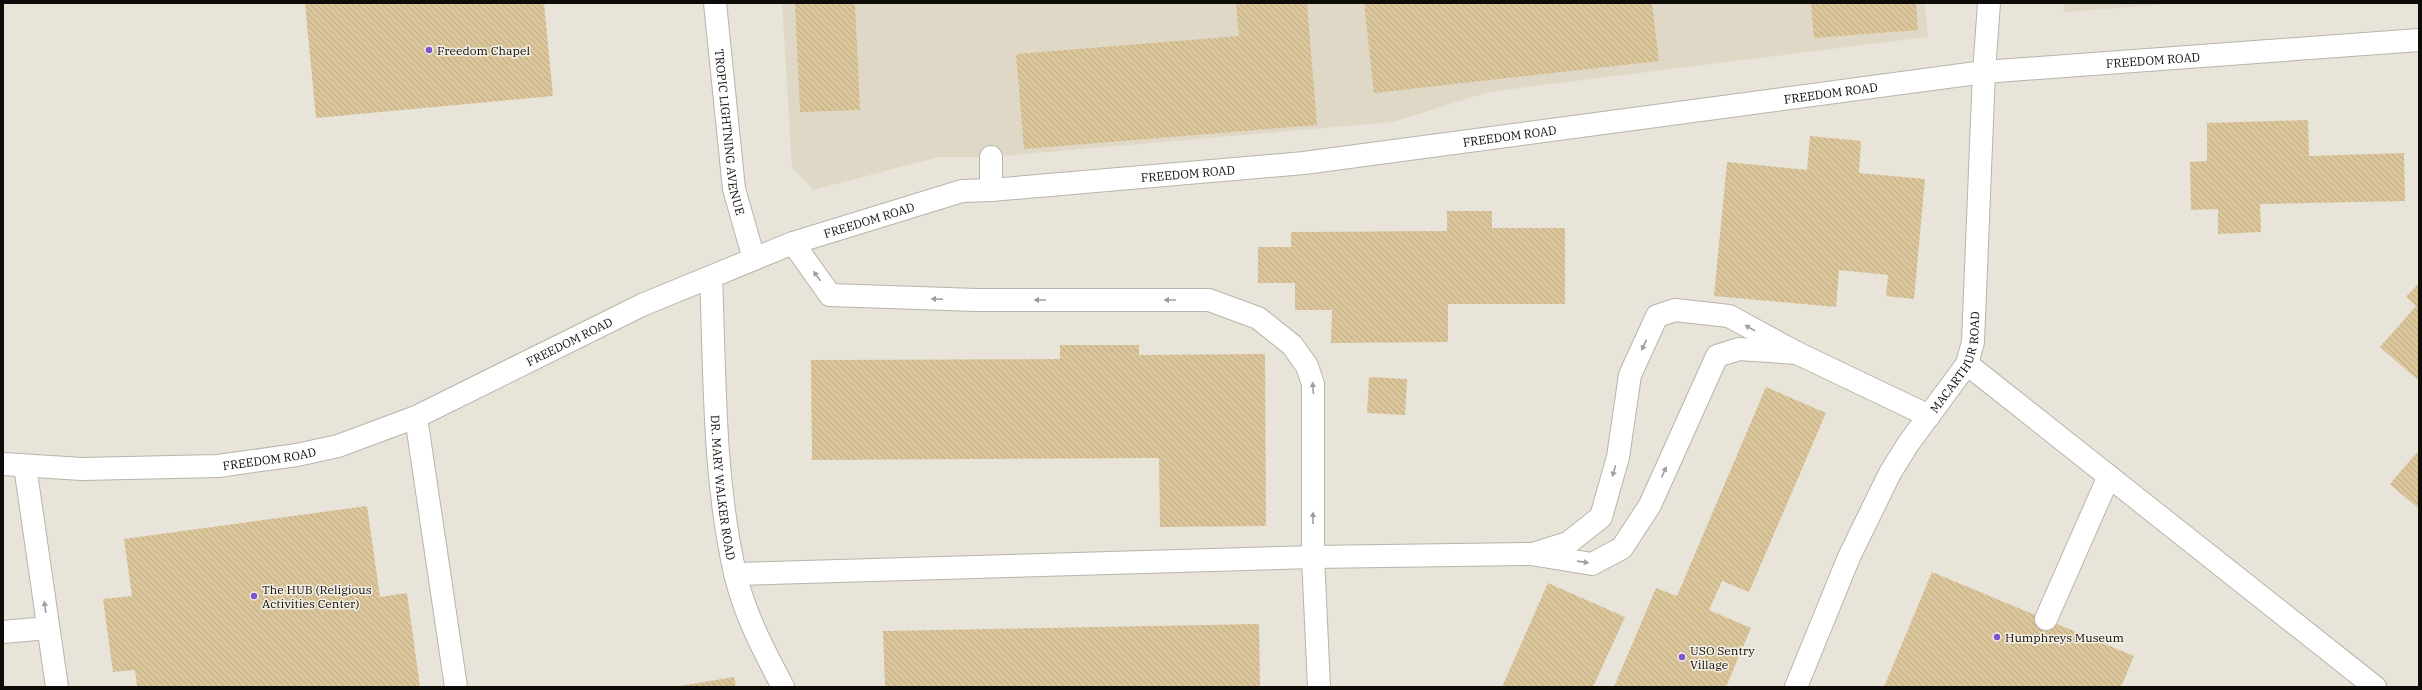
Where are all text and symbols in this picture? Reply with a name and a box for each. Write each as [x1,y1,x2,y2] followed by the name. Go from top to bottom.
[437,43,531,58] place label: Freedom Chapel
[424,45,434,55] marker: Freedom Chapel
[712,48,749,217] street label: TROPIC LIGHTNING AVENUE
[2105,49,2201,71] street label: FREEDOM ROAD
[1783,79,1878,106] street label: FREEDOM ROAD
[1462,122,1557,149] street label: FREEDOM ROAD
[1140,161,1236,185] street label: FREEDOM ROAD
[822,199,916,241] street label: FREEDOM ROAD
[813,271,821,282] one-way arrow
[931,295,943,302] one-way arrow
[1033,297,1046,303] one-way arrow
[1163,297,1176,303] one-way arrow
[1926,311,1982,415] street label: MACARTHUR ROAD
[523,313,615,369] street label: FREEDOM ROAD
[1745,324,1756,331] one-way arrow
[1641,340,1647,351] one-way arrow
[1309,382,1316,394] one-way arrow
[708,414,740,561] street label: DR. MARY WALKER ROAD
[222,444,317,473] street label: FREEDOM ROAD
[1611,465,1617,477] one-way arrow
[1662,466,1668,478] one-way arrow
[1310,511,1316,524] one-way arrow
[1577,559,1589,565] one-way arrow
[262,582,372,611] place label: The HUB (Religious Activities Center)
[249,591,259,601] marker: The HUB (Religious Activities Center)
[42,601,48,613] one-way arrow
[2005,630,2124,645] place label: Humphreys Museum
[1992,632,2002,642] marker: Humphreys Museum
[1690,643,1755,672] place label: USO Sentry Village
[1677,652,1687,662] marker: USO Sentry Village

